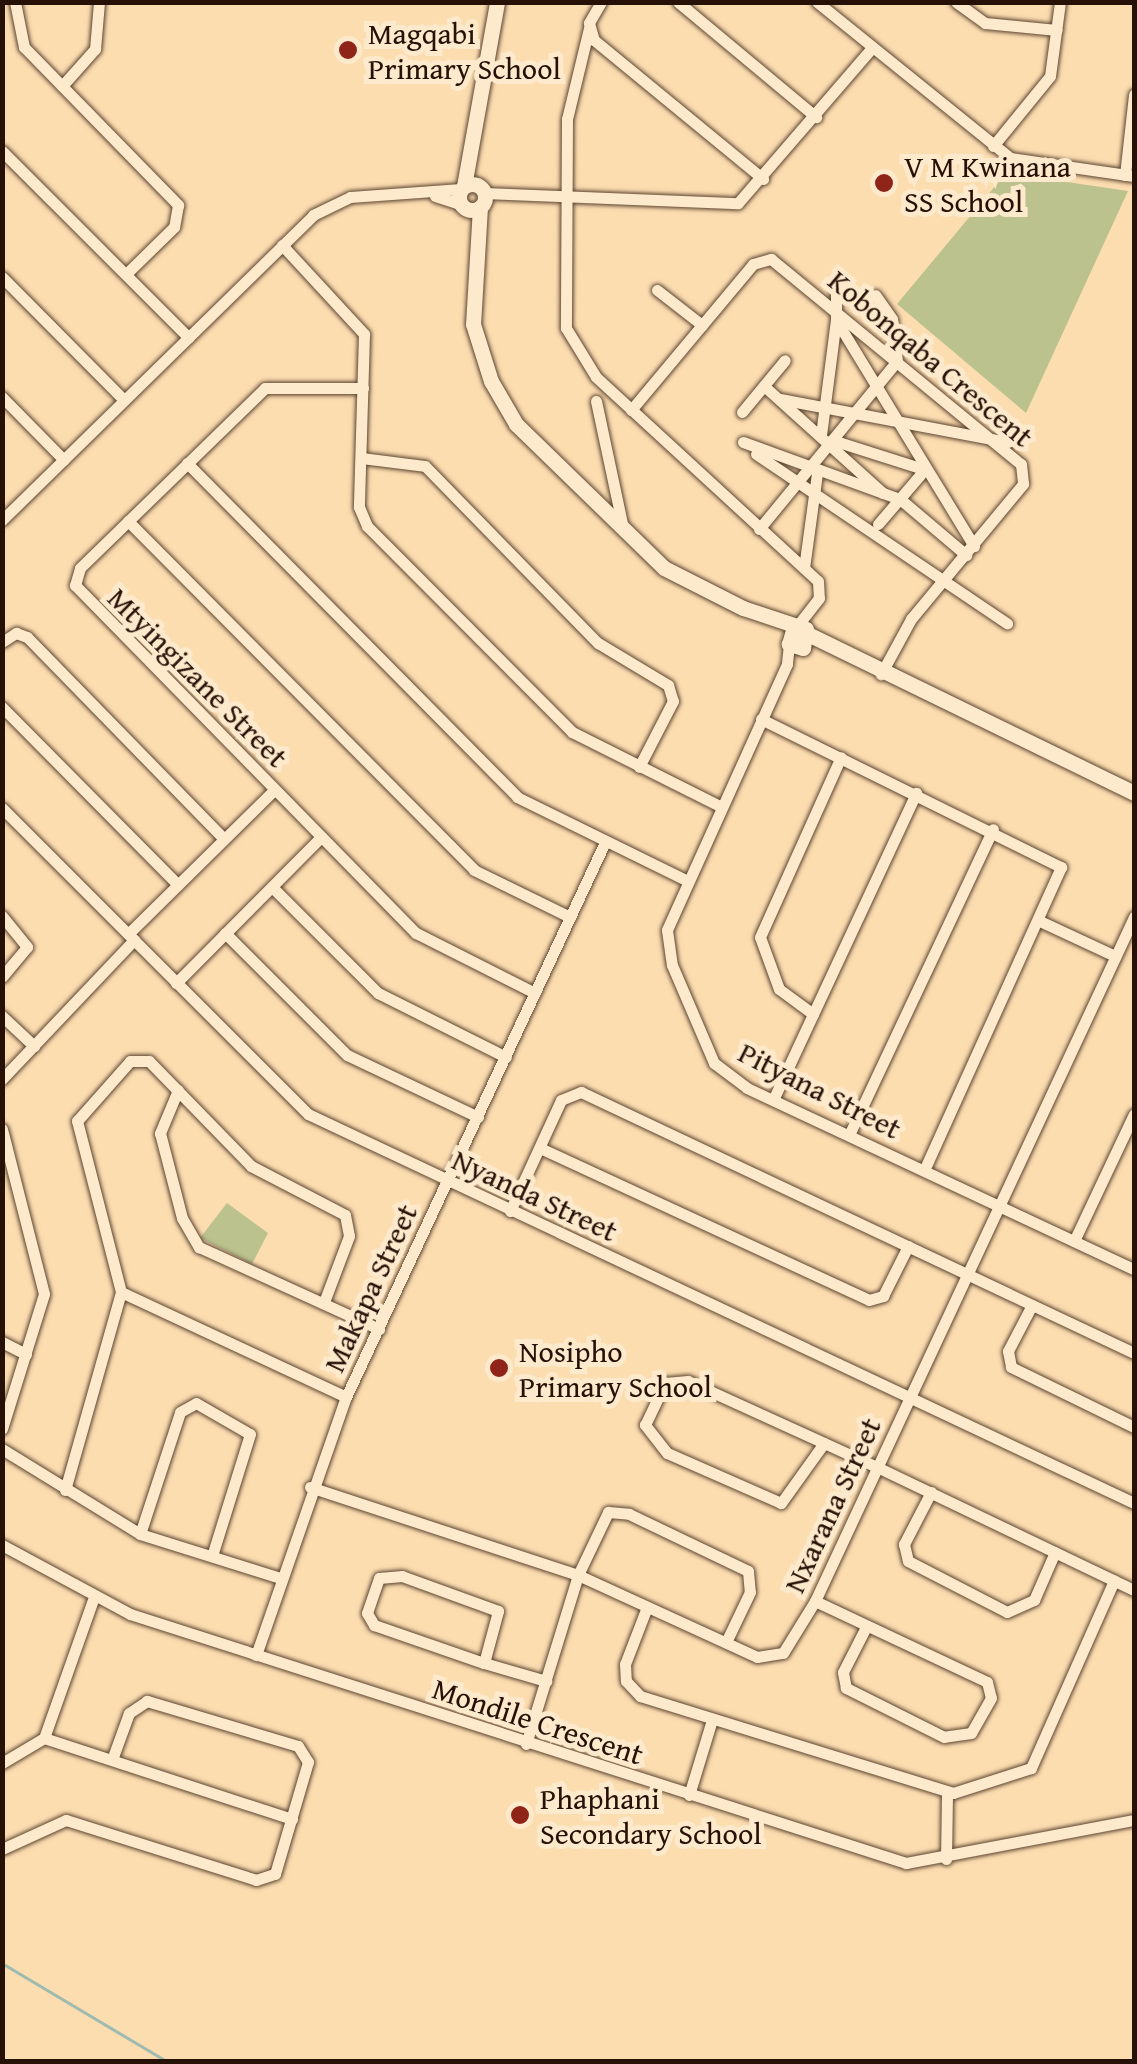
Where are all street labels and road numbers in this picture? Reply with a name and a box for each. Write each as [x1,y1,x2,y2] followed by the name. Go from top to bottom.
[821,262,1041,454] street label: Kobonqaba Crescent
[101,580,295,774] street label: Mtyingizane Street
[733,1034,907,1146] street label: Pityana Street
[447,1141,623,1249] street label: Nyanda Street
[315,1198,425,1378] street label: Makapa Street
[776,1412,888,1598] street label: Nxarana Street
[428,1670,648,1772] street label: Mondile Crescent

